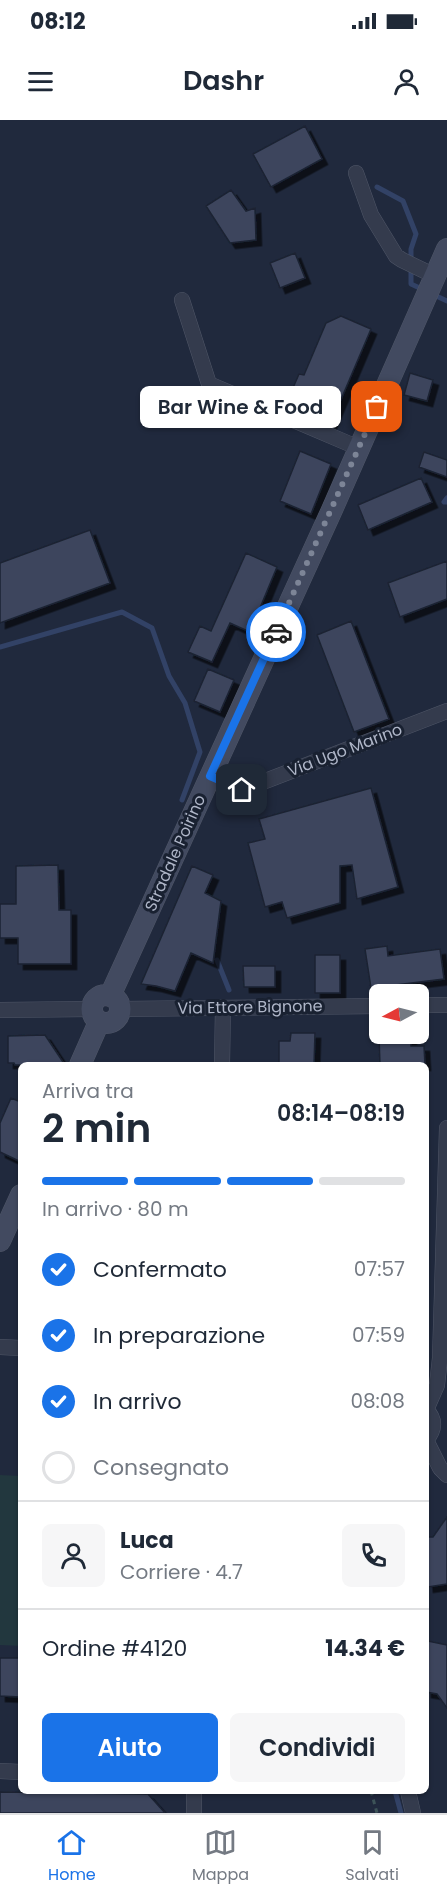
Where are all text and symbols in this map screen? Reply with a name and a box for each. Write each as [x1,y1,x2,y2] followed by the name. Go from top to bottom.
[30,6,86,37] text: 08:12
[183,62,264,99] text: Dashr
[24,65,57,98] icon: menu
[390,65,423,98] icon: person
[351,381,402,432] pin
[140,386,341,428] callout: Bar Wine & Food
[360,390,393,423] icon: bag
[158,393,323,421] text: Bar Wine & Food
[246,602,306,662] courier
[260,616,293,649] icon: car
[284,718,406,782] street label: Via Ugo Marino
[216,764,267,815] pin
[225,773,258,806] icon: home
[139,791,211,915] street label: Stradale Poirino
[369,984,429,1044] north arrow
[369,984,429,1044] map controls
[177,994,323,1020] street label: Via Ettore Bignone
[42,1077,134,1105] text: Arriva tra
[277,1098,405,1129] text: 08:14–08:19
[42,1101,151,1156] text: 2 min
[42,1195,188,1223] text: In arrivo · 80 m
[42,1253,75,1286] icon: check
[93,1254,227,1285] text: Confermato
[354,1255,405,1283] text: 07:57
[42,1319,75,1352] icon: check
[93,1320,265,1351] text: In preparazione
[352,1321,405,1349] text: 07:59
[42,1385,75,1418] icon: check
[93,1386,181,1417] text: In arrivo
[350,1387,405,1415] text: 08:08
[93,1452,229,1483] text: Consegnato
[42,1524,105,1587] button: person
[342,1524,405,1587] button: phone
[120,1525,174,1556] text: Luca
[120,1558,243,1586] text: Corriere · 4.7
[42,1633,187,1664] text: Ordine #4120
[325,1633,405,1664] text: 14.34 €
[42,1713,218,1782] button: Aiuto
[230,1713,405,1782] button: Condividi
[48,1826,96,1887] tab: Home
[192,1826,249,1887] tab: Mappa
[345,1826,399,1887] tab: Salvati

